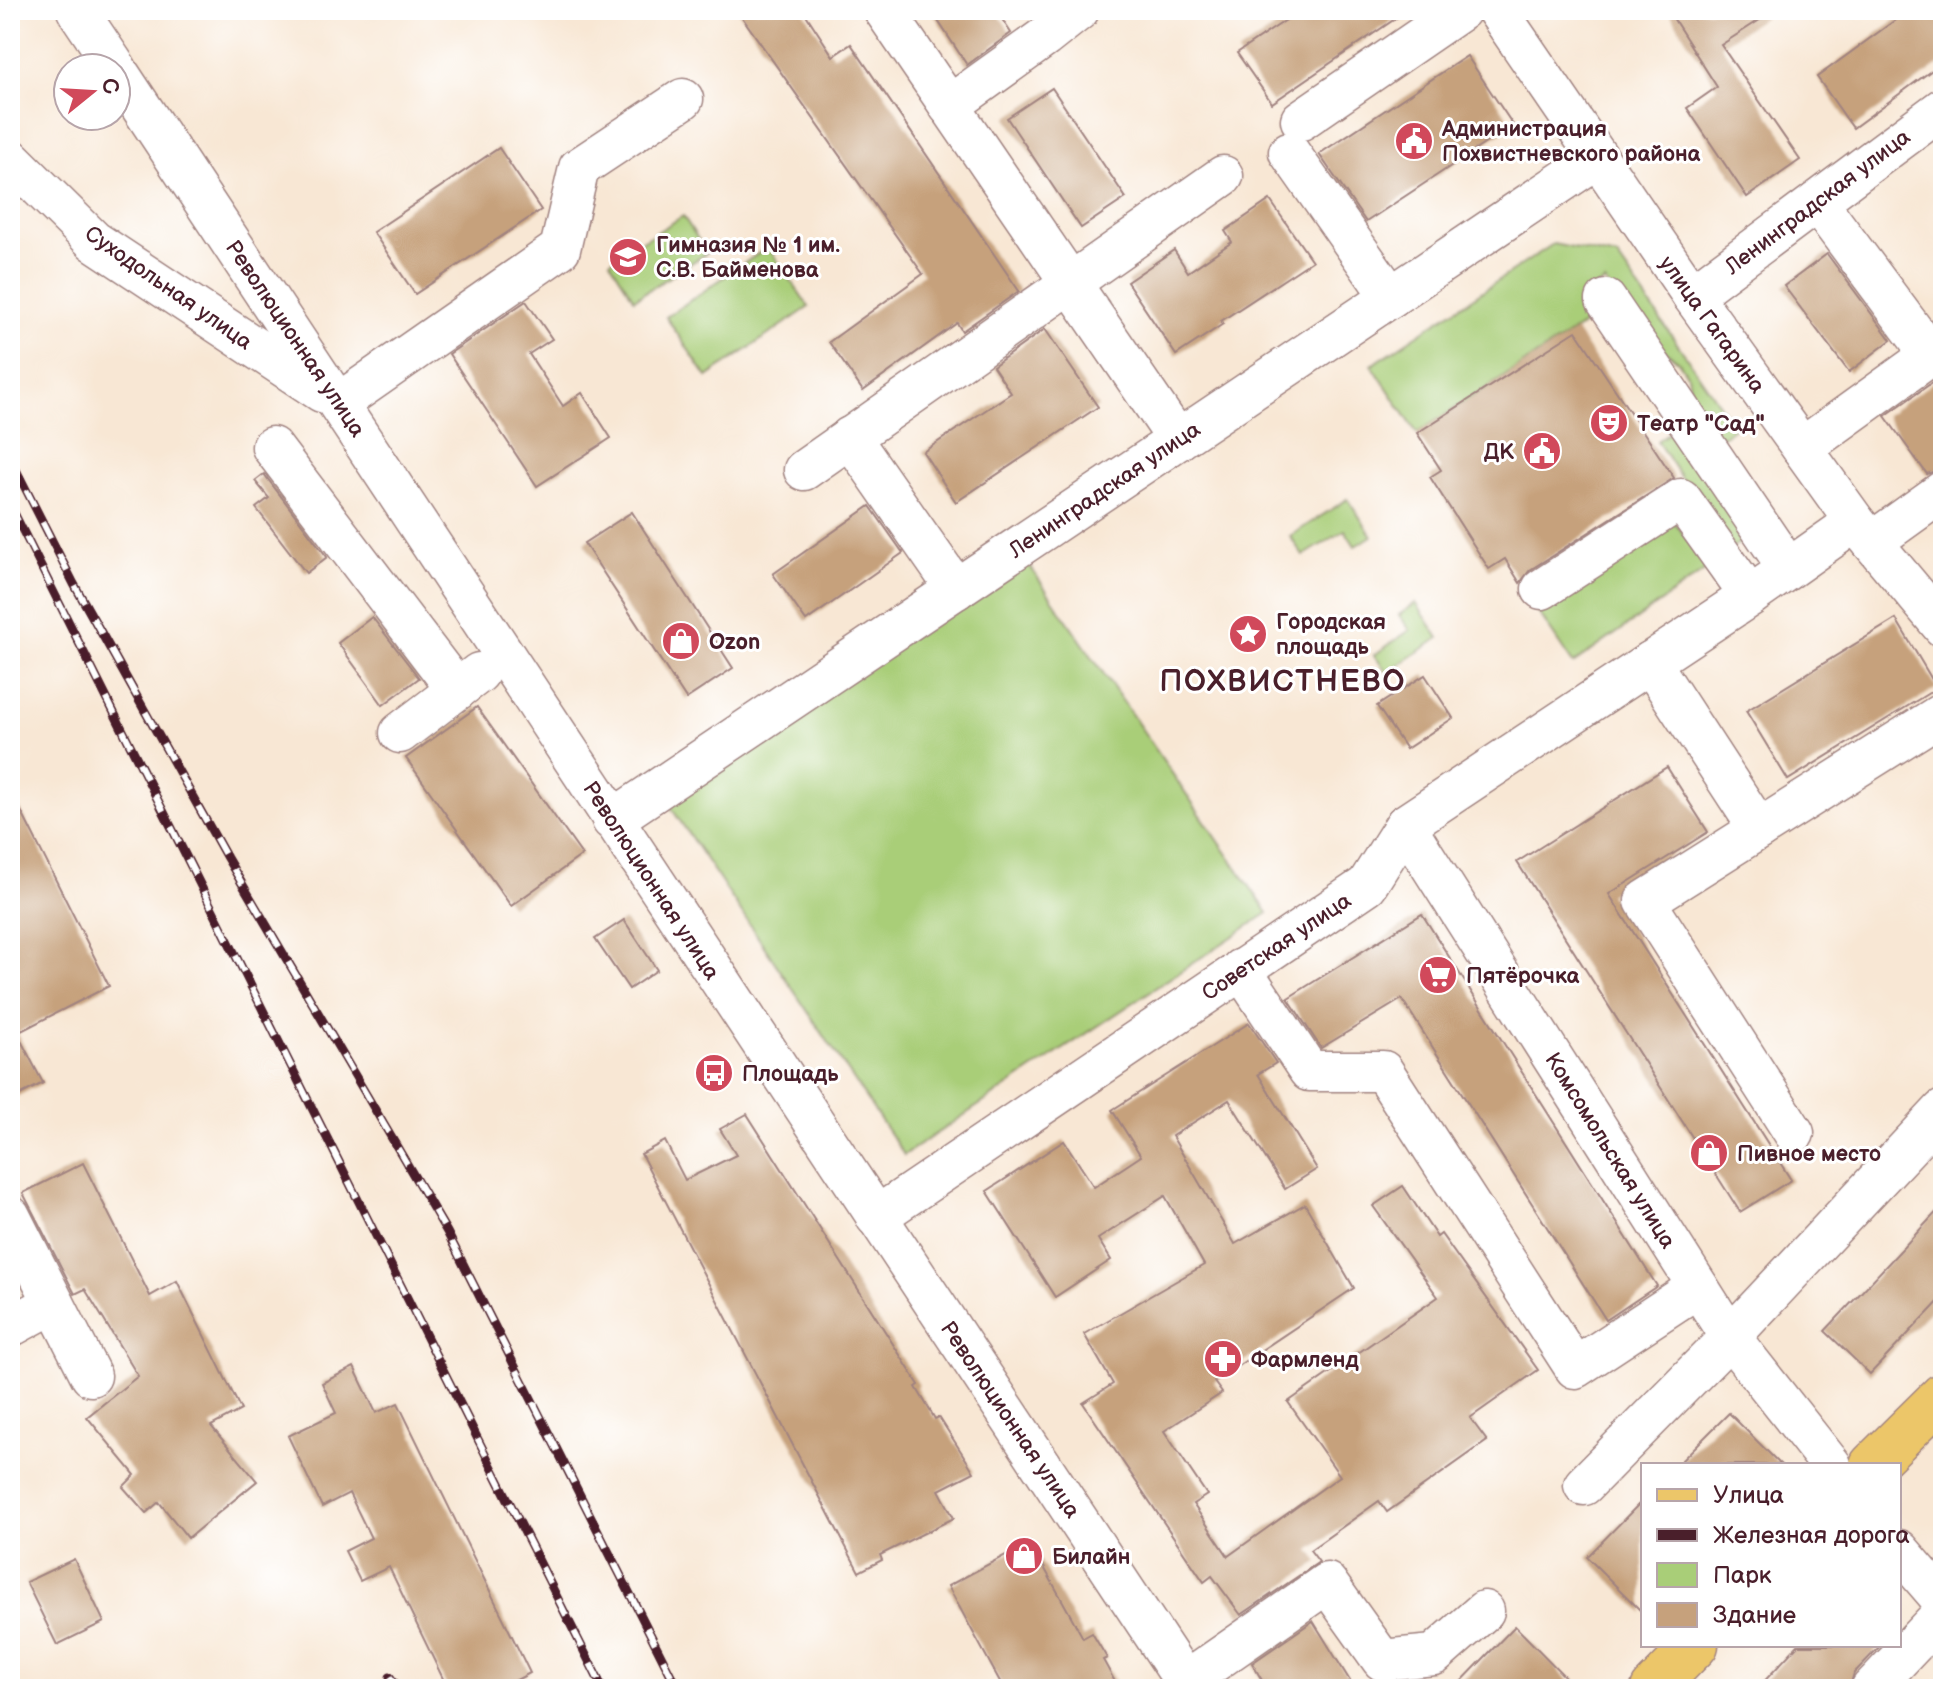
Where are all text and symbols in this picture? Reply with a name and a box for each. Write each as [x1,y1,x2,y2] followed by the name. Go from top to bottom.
[52,52,132,132] north arrow
[94,75,125,98] text: С
[1441,116,1701,168] place label: Администрация Похвистневского района
[1393,120,1435,162] public building icon: Администрация Похвистневского района
[1719,124,1916,281] street label: Ленинградская улица
[79,220,257,356] street label: Суходольная улица
[656,232,840,284] place label: Гимназия № 1 им. С.В. Байменова
[219,235,371,442] street label: Революционная улица
[607,236,649,278] school or university icon: Гимназия № 1 им. С.В. Байменова
[1653,251,1771,399] street label: улица Гагарина
[1588,402,1630,444] theatre icon: Театр "Сад"
[1637,411,1765,438] place label: Театр "Сад"
[1003,416,1206,565] street label: Ленинградская улица
[1521,430,1563,472] public building icon: ДК
[1484,439,1514,466] place label: ДК
[1276,609,1386,661] place label: Городская площадь
[1227,613,1269,655] place icon: Городская площадь
[660,620,702,662] shop icon: Ozon
[709,629,760,656] place label: Ozon
[1160,664,1406,700] district label: ПОХВИСТНЕВО
[576,776,725,985] street label: Революционная улица
[1197,887,1357,1007] street label: Советская улица
[1417,954,1459,996] supermarket icon: Пятёрочка
[1466,963,1580,990] place label: Пятёрочка
[1538,1048,1681,1254] street label: Комсомольская улица
[693,1052,735,1094] bus stop icon: Площадь
[742,1061,839,1088] place label: Площадь
[1688,1132,1730,1174] shop icon: Пивное место
[1737,1141,1881,1168] place label: Пивное место
[934,1316,1086,1523] street label: Революционная улица
[1202,1338,1244,1380] pharmacy icon: Фармленд
[1251,1347,1359,1374] place label: Фармленд
[1641,1463,1901,1647] legend
[1713,1481,1784,1510] text: Улица
[1713,1521,1910,1550] text: Железная дорога
[1003,1535,1045,1577] shop icon: Билайн
[1052,1544,1130,1571] place label: Билайн
[1713,1561,1772,1590] text: Парк
[1713,1601,1796,1630] text: Здание

